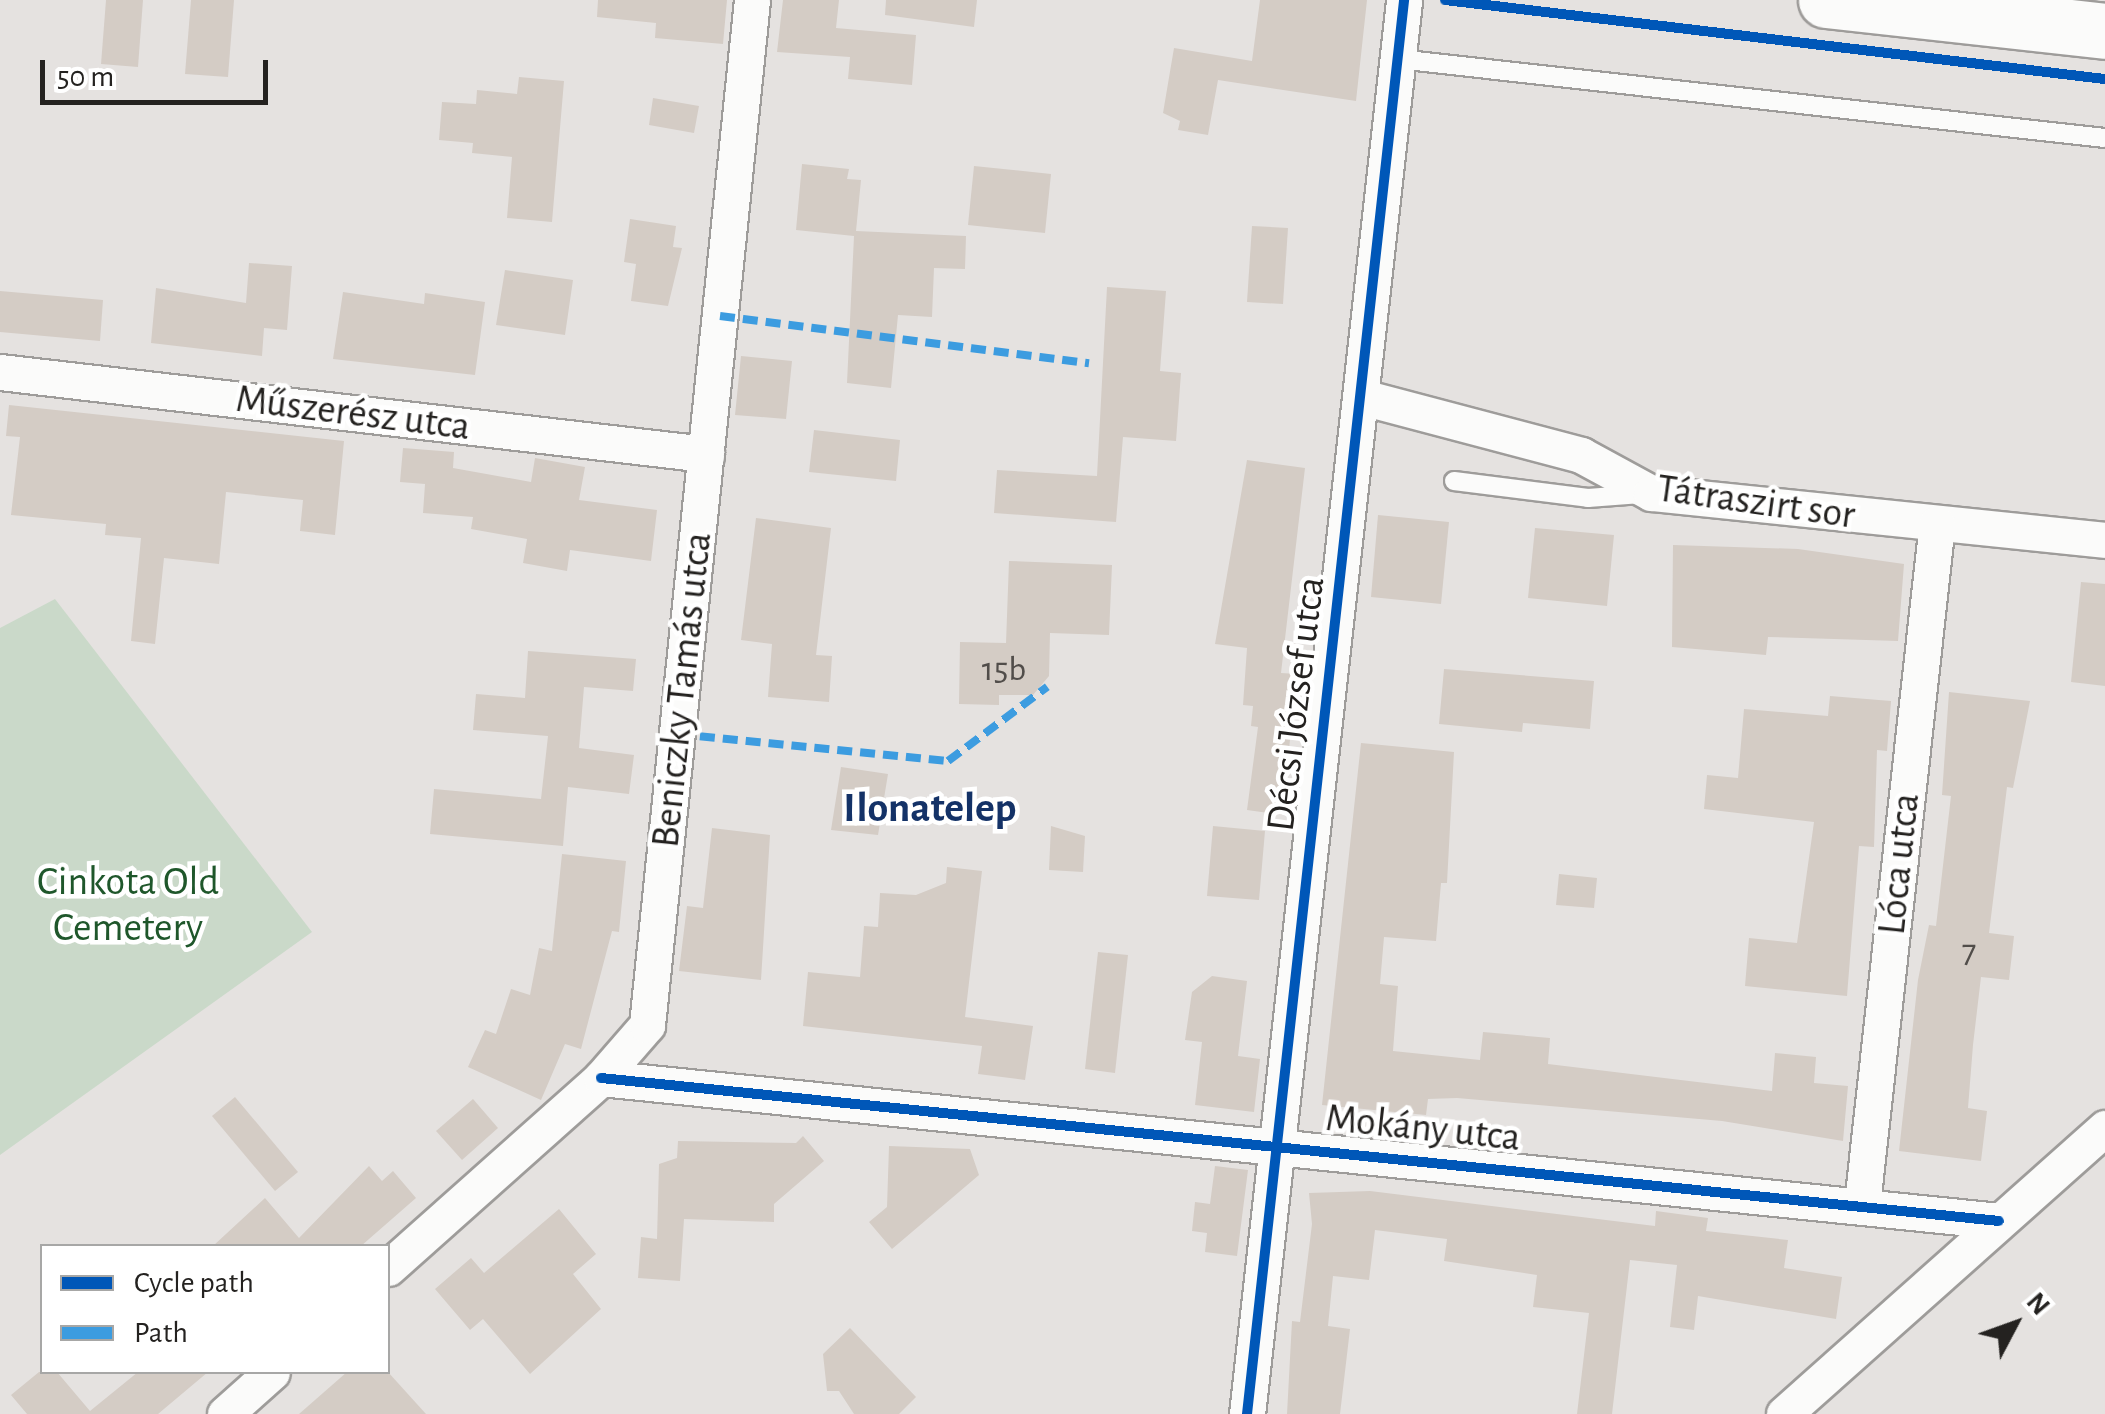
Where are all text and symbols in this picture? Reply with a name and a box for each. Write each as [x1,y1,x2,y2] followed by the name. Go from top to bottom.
[45,40,272,102] scale bar
[57,62,114,92] text: 50 m
[233,375,473,451] street label: Műszerész utca
[1654,464,1858,540] street label: Tátraszirt sor
[642,530,722,850] street label: Beniczky Tamás utca
[1257,574,1335,834] street label: Décsi József utca
[982,649,1026,691] house number: 15b
[843,783,1017,833] district label: Ilonatelep
[1868,791,1930,937] street label: Lóca utca
[37,858,219,952] park label: Cinkota Old Cemetery
[1962,931,1976,973] house number: 7
[1323,1094,1523,1162] street label: Mokány utca
[40,1244,390,1374] legend
[134,1268,254,1298] text: Cycle path
[1965,1274,2065,1374] north arrow
[2021,1288,2055,1321] text: N
[134,1318,188,1348] text: Path

